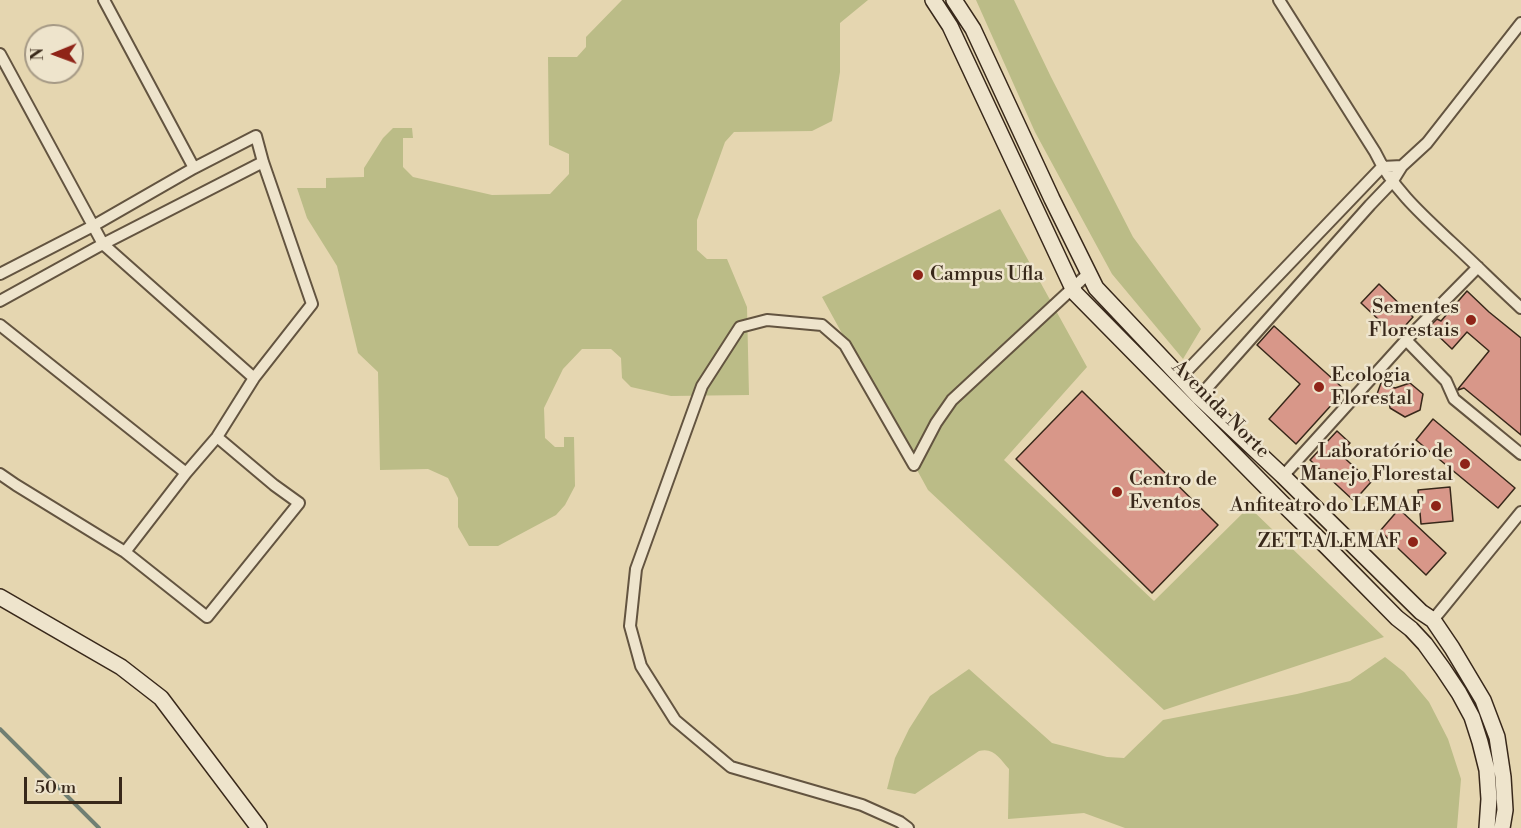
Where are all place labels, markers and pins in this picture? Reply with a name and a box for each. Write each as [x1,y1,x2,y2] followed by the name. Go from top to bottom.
[930,263,1044,287] place label: Campus Ufla
[911,268,925,282] marker: Campus Ufla
[1368,296,1459,343] place label: Sementes Florestais
[1464,313,1478,327] marker: Sementes Florestais
[1331,364,1412,411] place label: Ecologia Florestal
[1312,380,1326,394] marker: Ecologia Florestal
[1300,440,1453,487] place label: Laboratório de Manejo Florestal
[1458,457,1472,471] marker: Laboratório de Manejo Florestal
[1129,468,1217,515] place label: Centro de Eventos
[1110,485,1124,499] marker: Centro de Eventos
[1230,494,1424,518] place label: Anfiteatro do LEMAF
[1429,499,1443,513] marker: Anfiteatro do LEMAF
[1258,530,1401,554] place label: ZETTA/LEMAF
[1406,535,1420,549] marker: ZETTA/LEMAF

